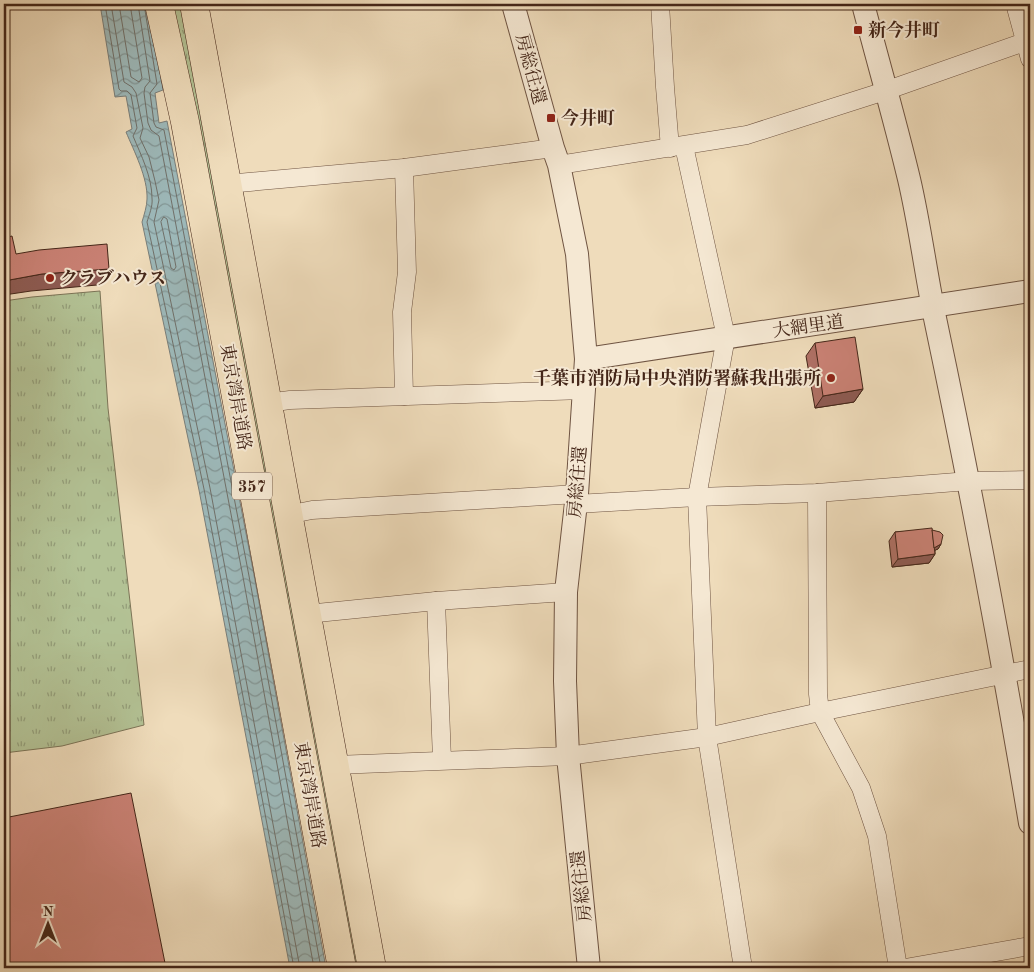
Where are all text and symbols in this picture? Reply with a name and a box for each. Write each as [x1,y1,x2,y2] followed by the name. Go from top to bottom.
[868,20,940,40] place label: 新今井町
[852,24,864,36] marker: 新今井町
[512,32,550,106] street label: 房総往還
[561,108,615,128] place label: 今井町
[545,112,557,124] marker: 今井町
[60,268,166,288] place label: クラブハウス
[44,272,56,284] marker: クラブハウス
[771,311,845,341] street label: 大網里道
[217,342,255,452] street label: 東京湾岸道路
[533,368,821,388] place label: 千葉市消防局中央消防署蘇我出張所
[825,372,837,384] marker: 千葉市消防局中央消防署蘇我出張所
[564,445,590,519] street label: 房総往還
[232,472,272,500] road number: 357
[291,740,329,850] street label: 東京湾岸道路
[567,849,595,923] street label: 房総往還
[22,900,72,950] north arrow
[43,905,54,919] text: N

